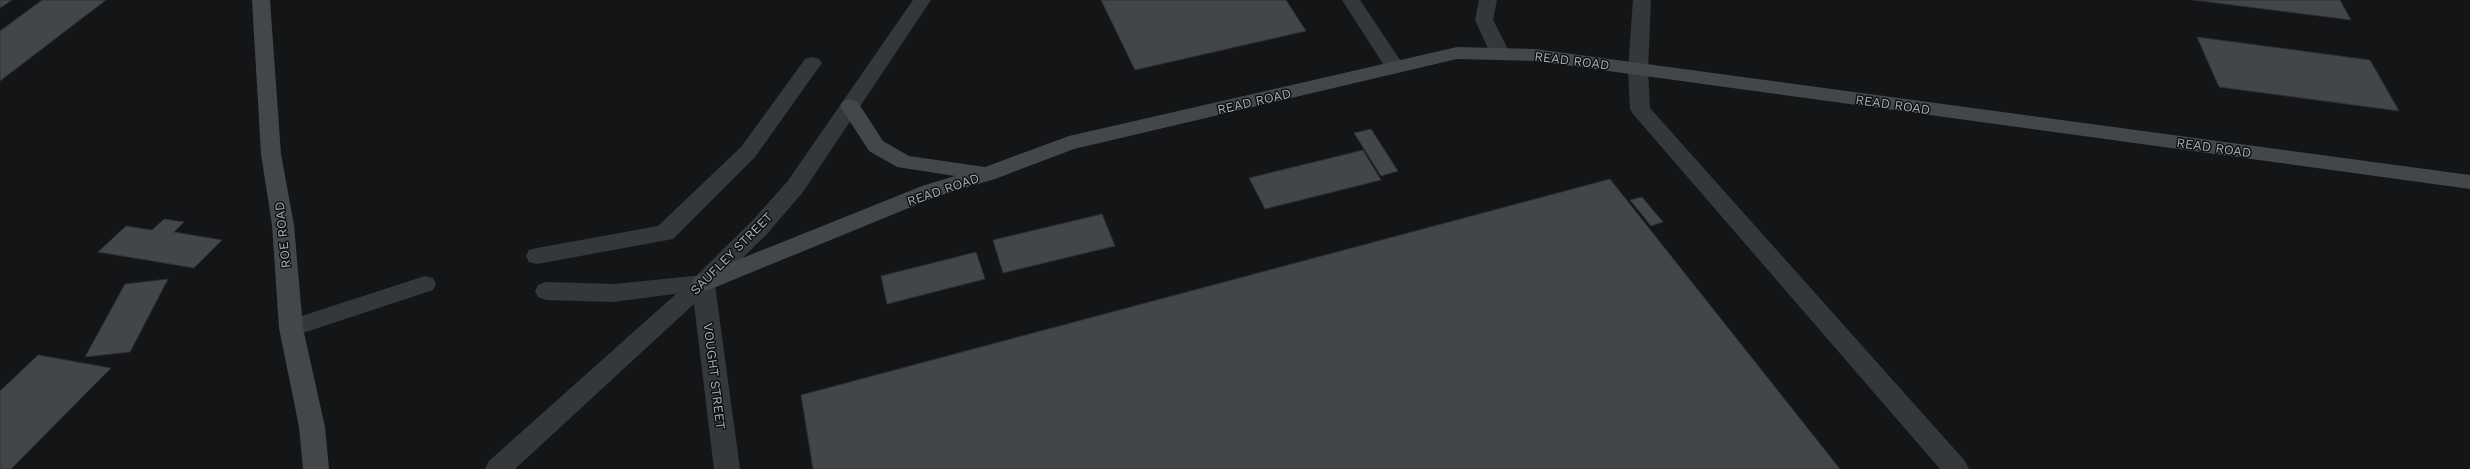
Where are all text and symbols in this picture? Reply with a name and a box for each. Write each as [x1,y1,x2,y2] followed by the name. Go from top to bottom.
[1534,48,1610,73] street label: READ ROAD
[1216,86,1292,117] street label: READ ROAD
[1855,92,1931,117] street label: READ ROAD
[2176,135,2252,160] street label: READ ROAD
[905,170,981,209] street label: READ ROAD
[272,201,293,269] street label: ROE ROAD
[687,209,776,298] street label: SAUFLEY STREET
[701,322,728,430] street label: VOUGHT STREET

